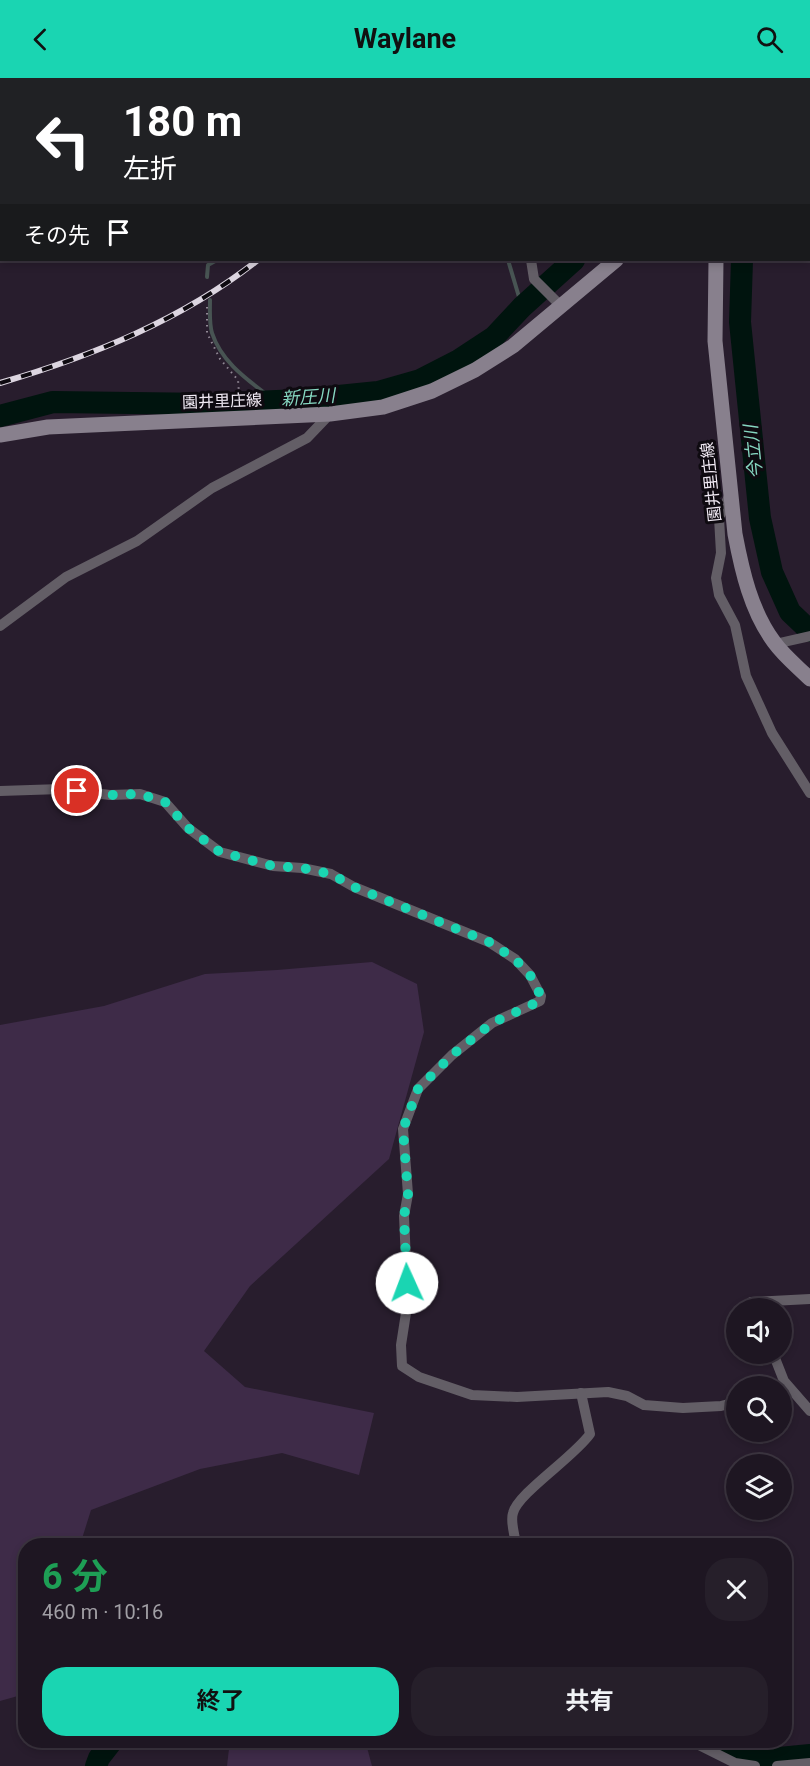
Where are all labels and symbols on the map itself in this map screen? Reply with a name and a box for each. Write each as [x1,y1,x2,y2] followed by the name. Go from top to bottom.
[280,385,338,409] water label: 新圧川
[182,390,262,412] street label: 園井里庄線
[740,422,766,480] water label: 今立川
[697,441,725,523] street label: 園井里庄線
[51,765,102,816] pin
[375,1251,439,1315] position arrow

